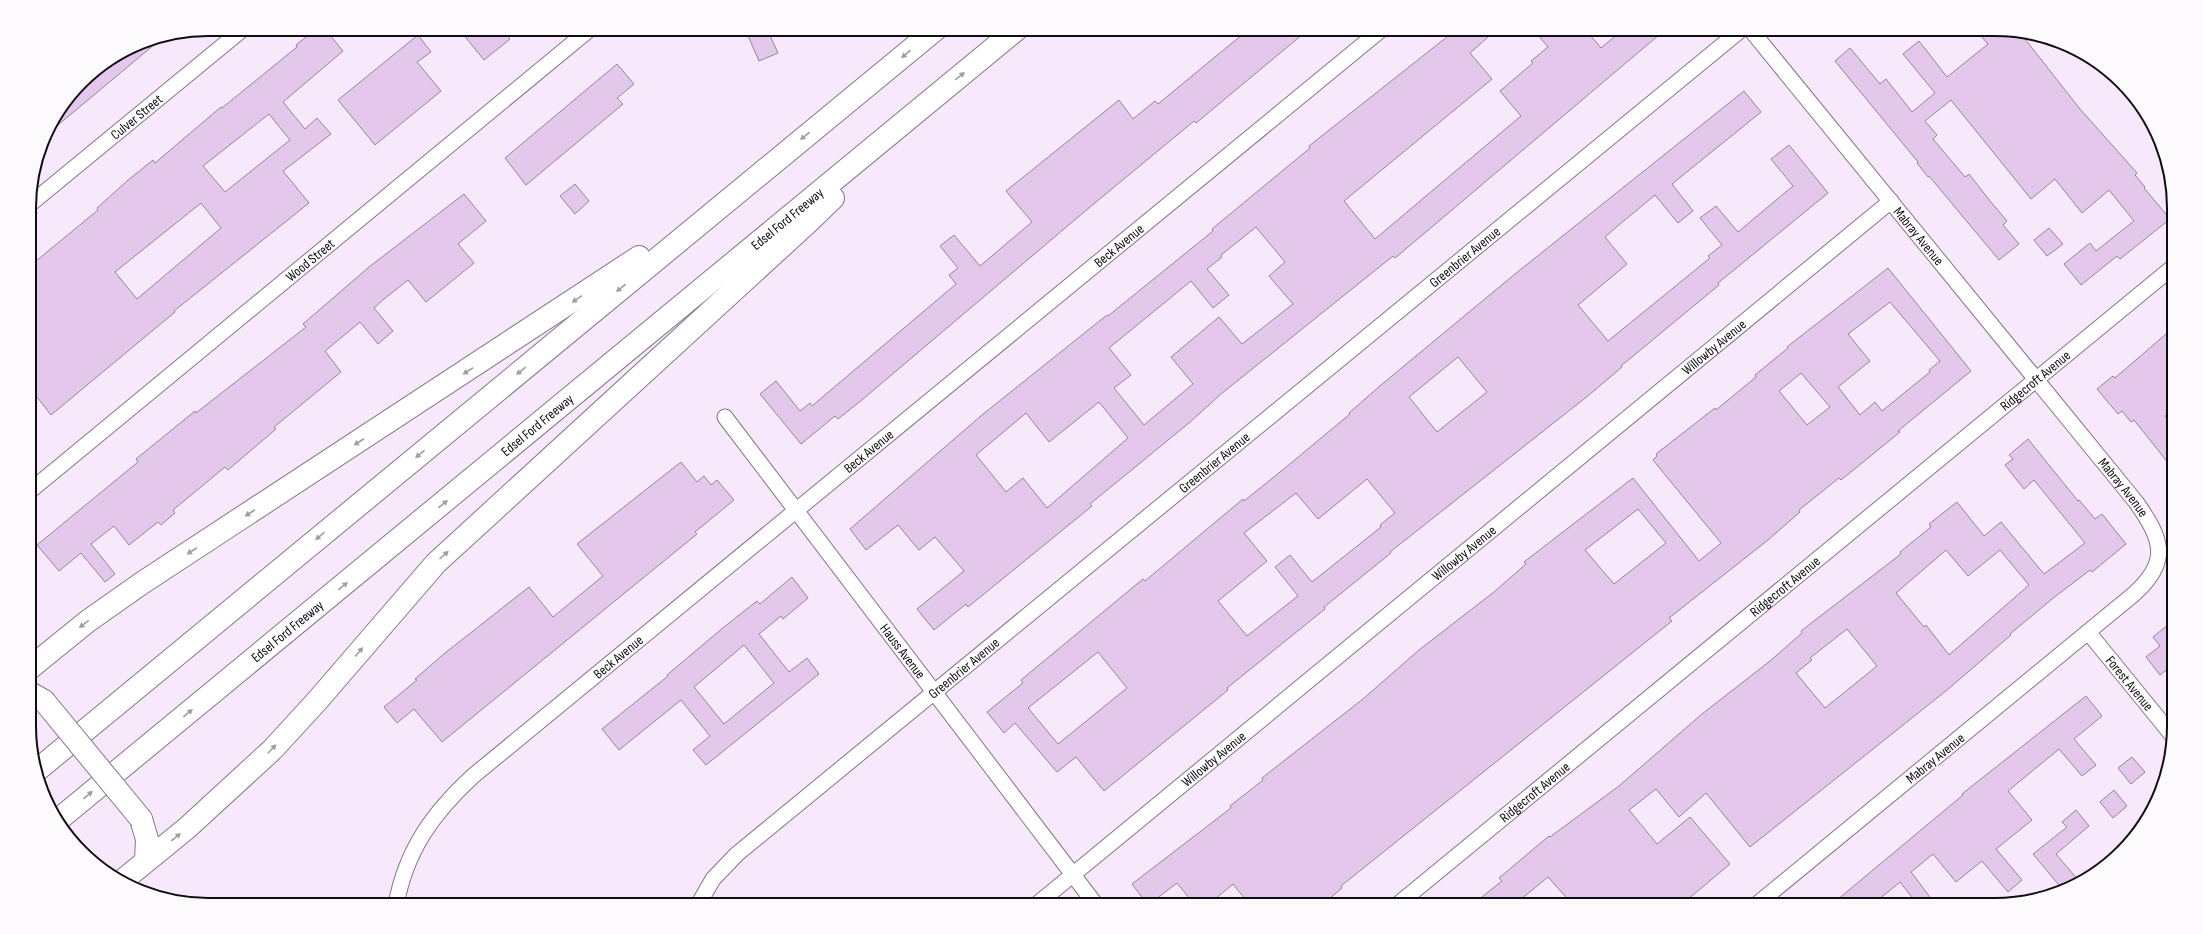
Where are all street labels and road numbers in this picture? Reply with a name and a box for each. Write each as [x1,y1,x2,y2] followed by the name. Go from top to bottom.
[107,91,166,143] street label: Culver Street
[748,184,827,254] street label: Edsel Ford Freeway
[1890,203,1947,269] street label: Mabray Avenue
[1091,220,1147,271] street label: Beck Avenue
[1426,223,1504,291] street label: Greenbrier Avenue
[282,235,338,285] street label: Wood Street
[1679,316,1750,379] street label: Willowby Avenue
[1997,347,2074,415] street label: Ridgecroft Avenue
[498,390,577,460] street label: Edsel Ford Freeway
[840,426,897,477] street label: Beck Avenue
[1176,429,1253,497] street label: Greenbrier Avenue
[2094,454,2152,520] street label: Mabray Avenue
[1428,522,1500,585] street label: Willowby Avenue
[1746,553,1824,620] street label: Ridgecroft Avenue
[248,596,327,666] street label: Edsel Ford Freeway
[876,620,929,682] street label: Hauss Avenue
[590,632,647,683] street label: Beck Avenue
[925,634,1003,702] street label: Greenbrier Avenue
[2102,652,2157,714] street label: Forest Avenue
[1178,728,1249,791] street label: Willowby Avenue
[1903,730,1968,787] street label: Mabray Avenue
[1496,758,1573,826] street label: Ridgecroft Avenue

